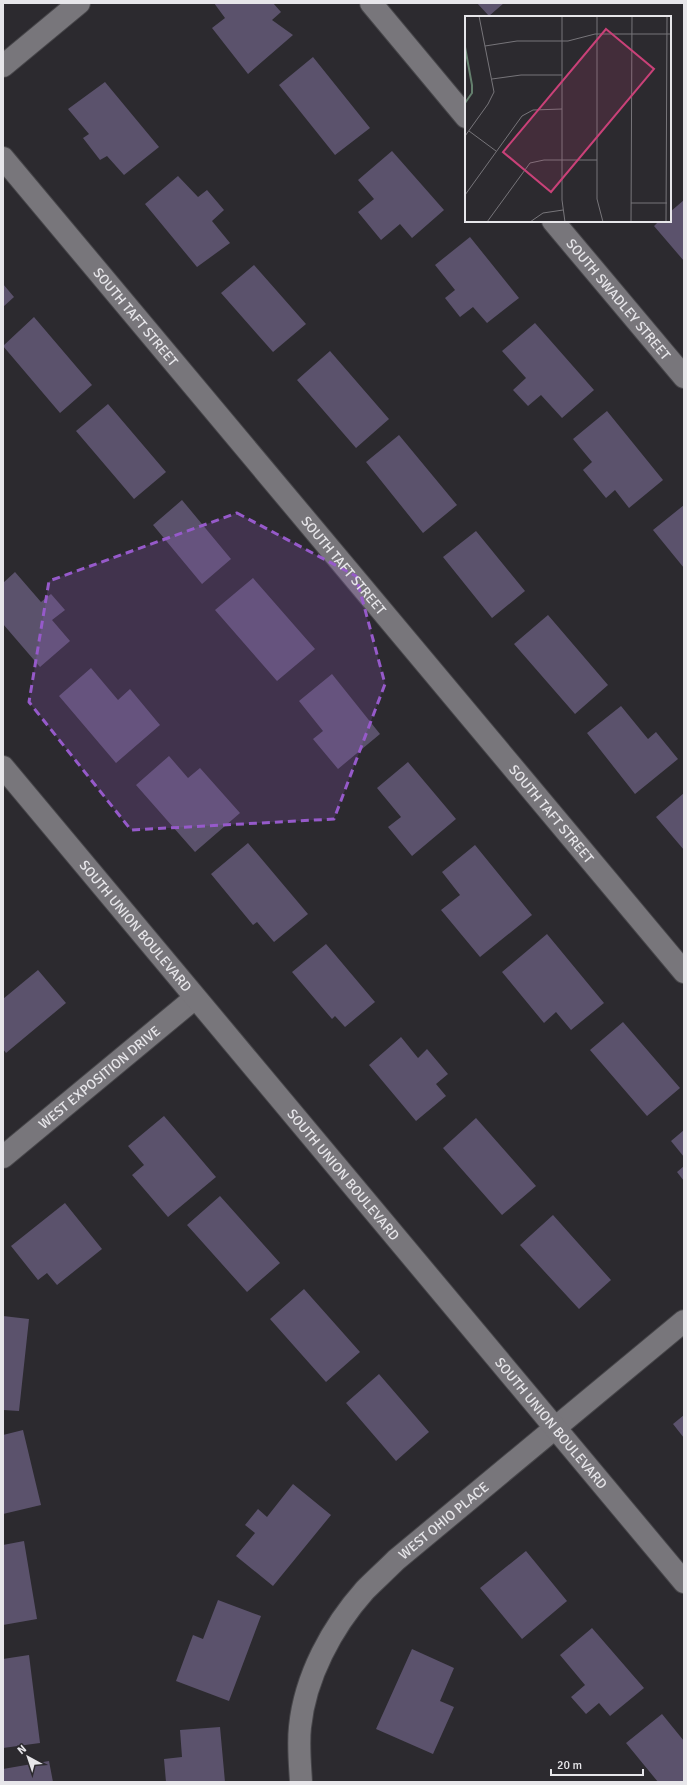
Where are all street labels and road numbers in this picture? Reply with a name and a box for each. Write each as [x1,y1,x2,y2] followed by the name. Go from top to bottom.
[562,235,674,364] street label: SOUTH SWADLEY STREET
[89,264,182,370] street label: SOUTH TAFT STREET
[297,513,389,618] street label: SOUTH TAFT STREET
[505,761,597,867] street label: SOUTH TAFT STREET
[76,857,195,995] street label: SOUTH UNION BOULEVARD
[35,1022,164,1133] street label: WEST EXPOSITION DRIVE
[283,1106,403,1244] street label: SOUTH UNION BOULEVARD
[491,1354,611,1493] street label: SOUTH UNION BOULEVARD
[395,1479,493,1563] street label: WEST OHIO PLACE

